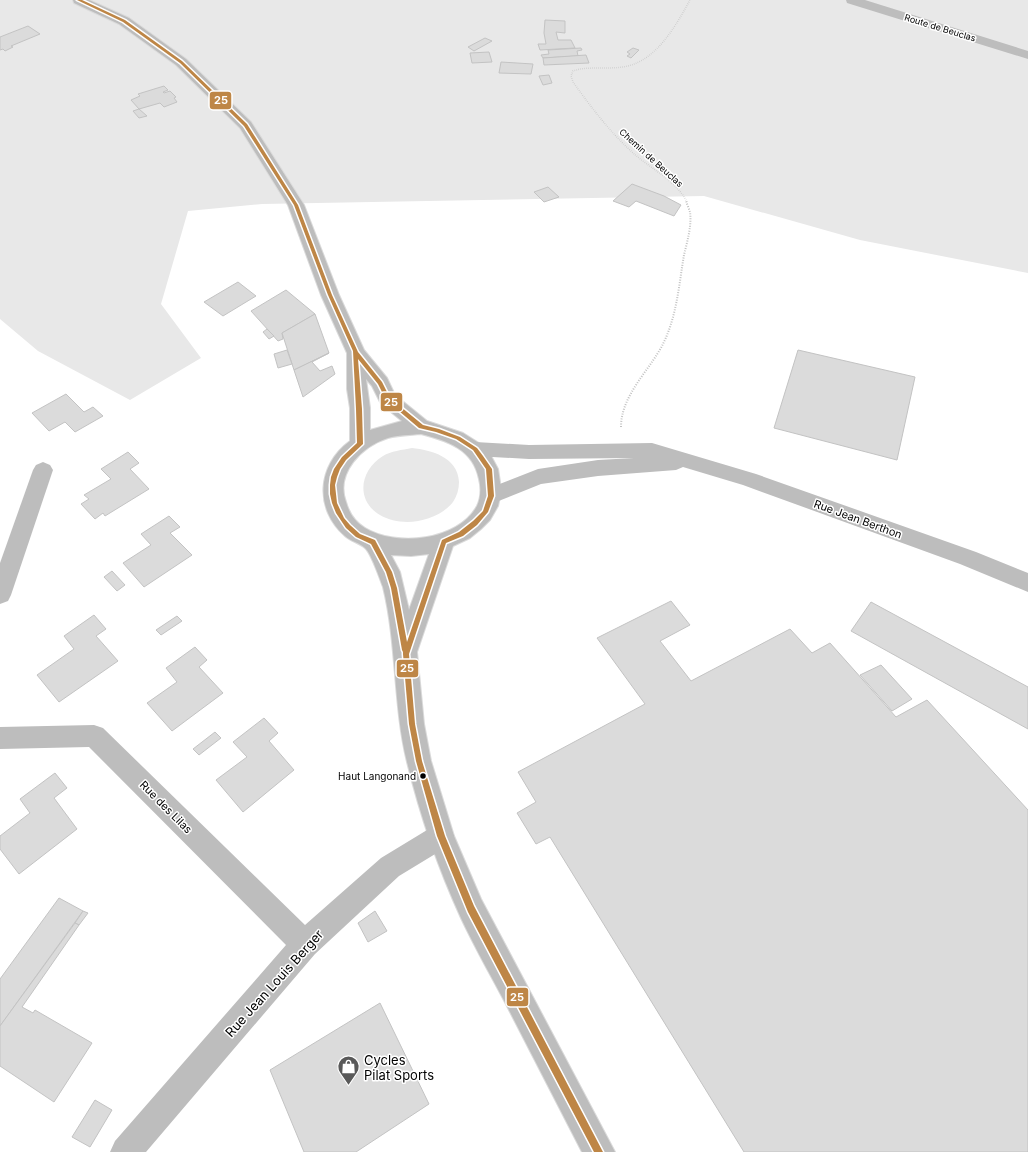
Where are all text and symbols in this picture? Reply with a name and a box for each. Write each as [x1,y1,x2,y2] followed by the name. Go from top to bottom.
[903,11,977,44] street label: Route de Beuclas
[209,91,232,110] line badge: 25
[214,93,228,107] text: 25
[617,126,686,189] street label: Chemin de Beuclas
[380,392,403,412] line badge: 25
[384,395,398,409] text: 25
[812,497,904,541] street label: Rue Jean Berthon
[396,659,419,678] line badge: 25
[400,661,414,675] text: 25
[338,770,416,782] place label: Haut Langonand
[418,771,428,781] marker: Haut Langonand
[137,778,195,836] street label: Rue des Lilas
[222,926,326,1040] street label: Rue Jean Louis Berger
[506,987,529,1007] line badge: 25
[510,990,524,1004] text: 25
[364,1052,434,1083] place label: Cycles Pilat Sports
[336,1054,362,1087] shop icon: Cycles Pilat Sports

